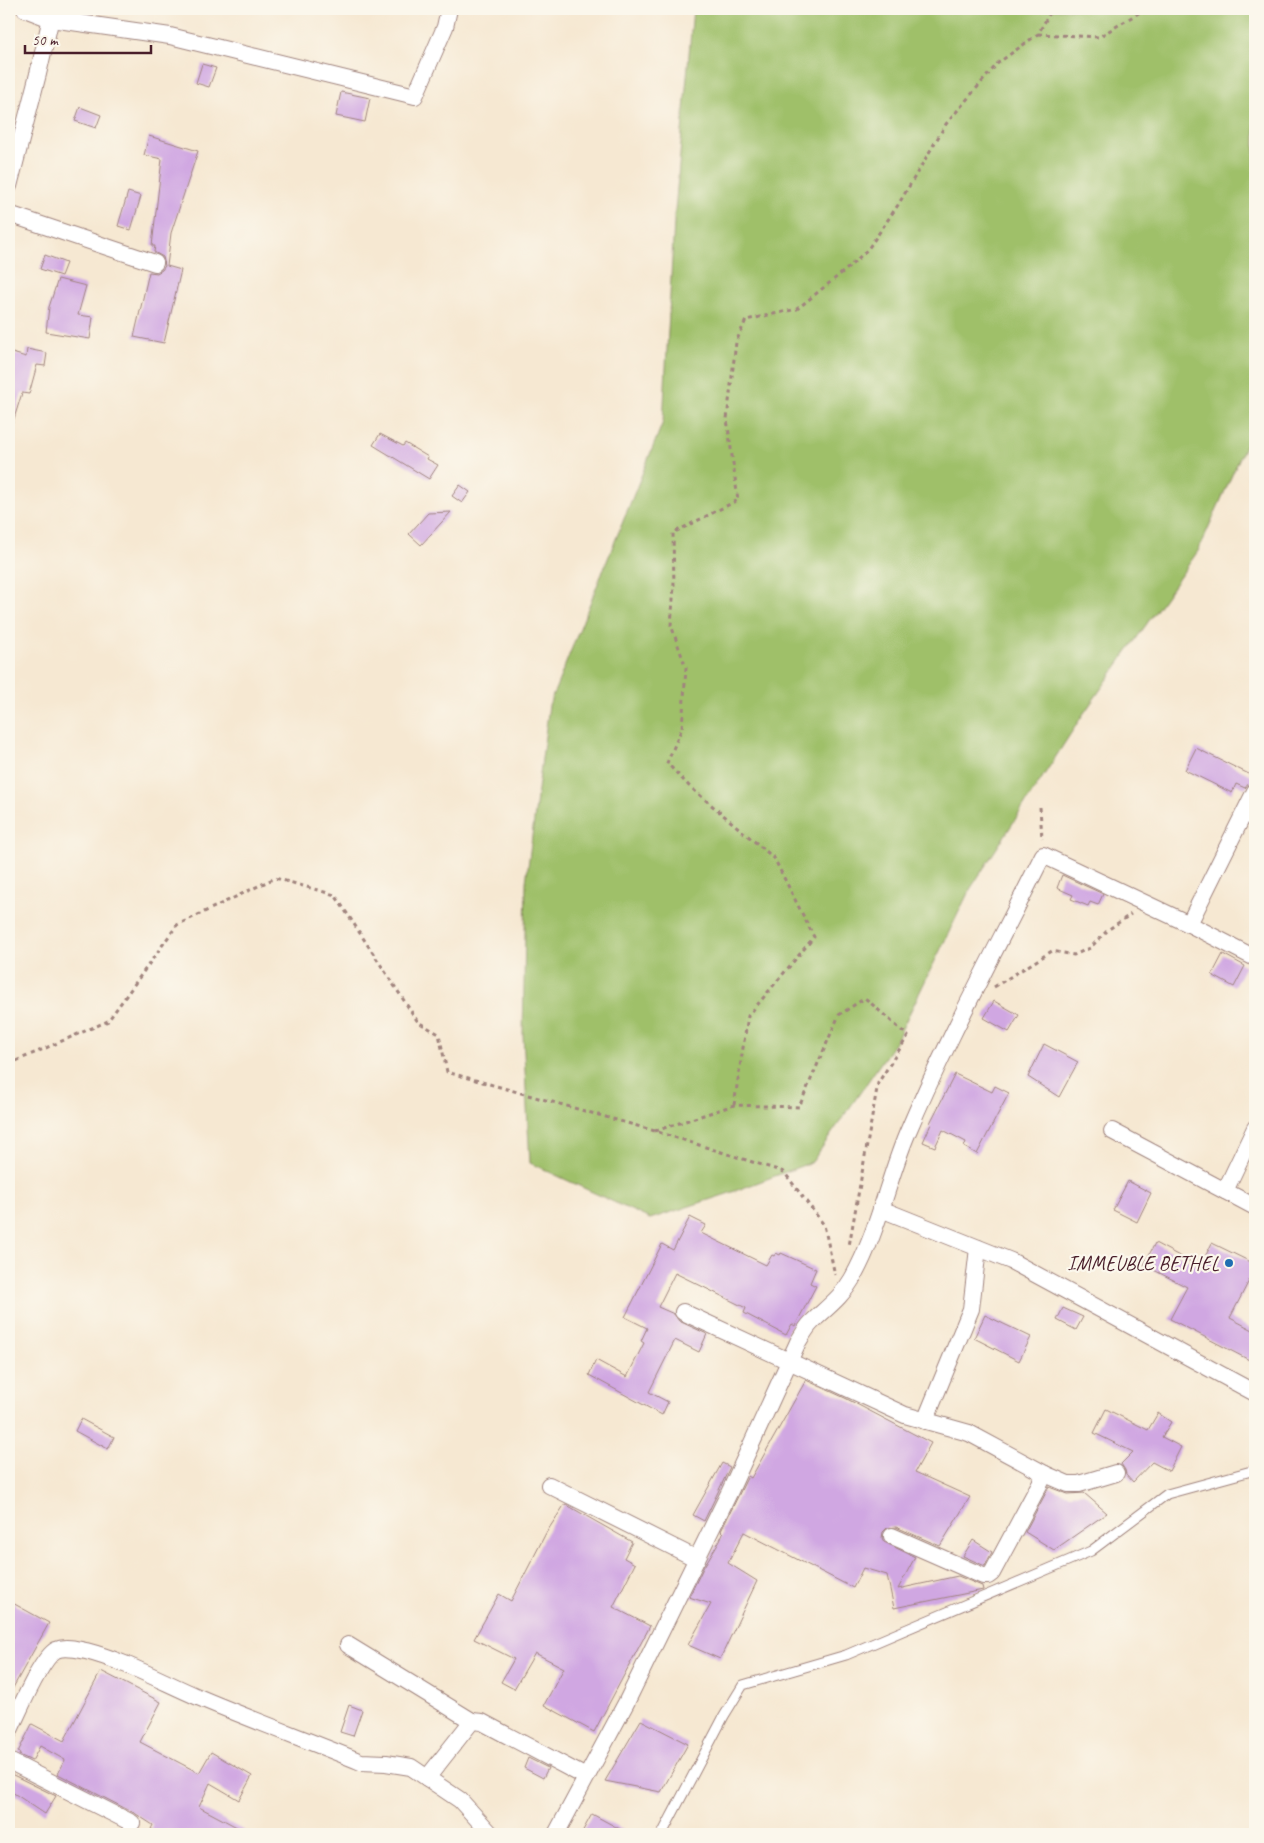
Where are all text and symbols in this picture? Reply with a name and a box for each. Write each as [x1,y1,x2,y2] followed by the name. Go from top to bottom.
[25,22,151,54] scale bar
[32,31,59,50] text: 50 m
[1067,1251,1219,1276] place label: IMMEUBLE BETHEL
[1223,1257,1235,1269] marker: IMMEUBLE BETHEL

